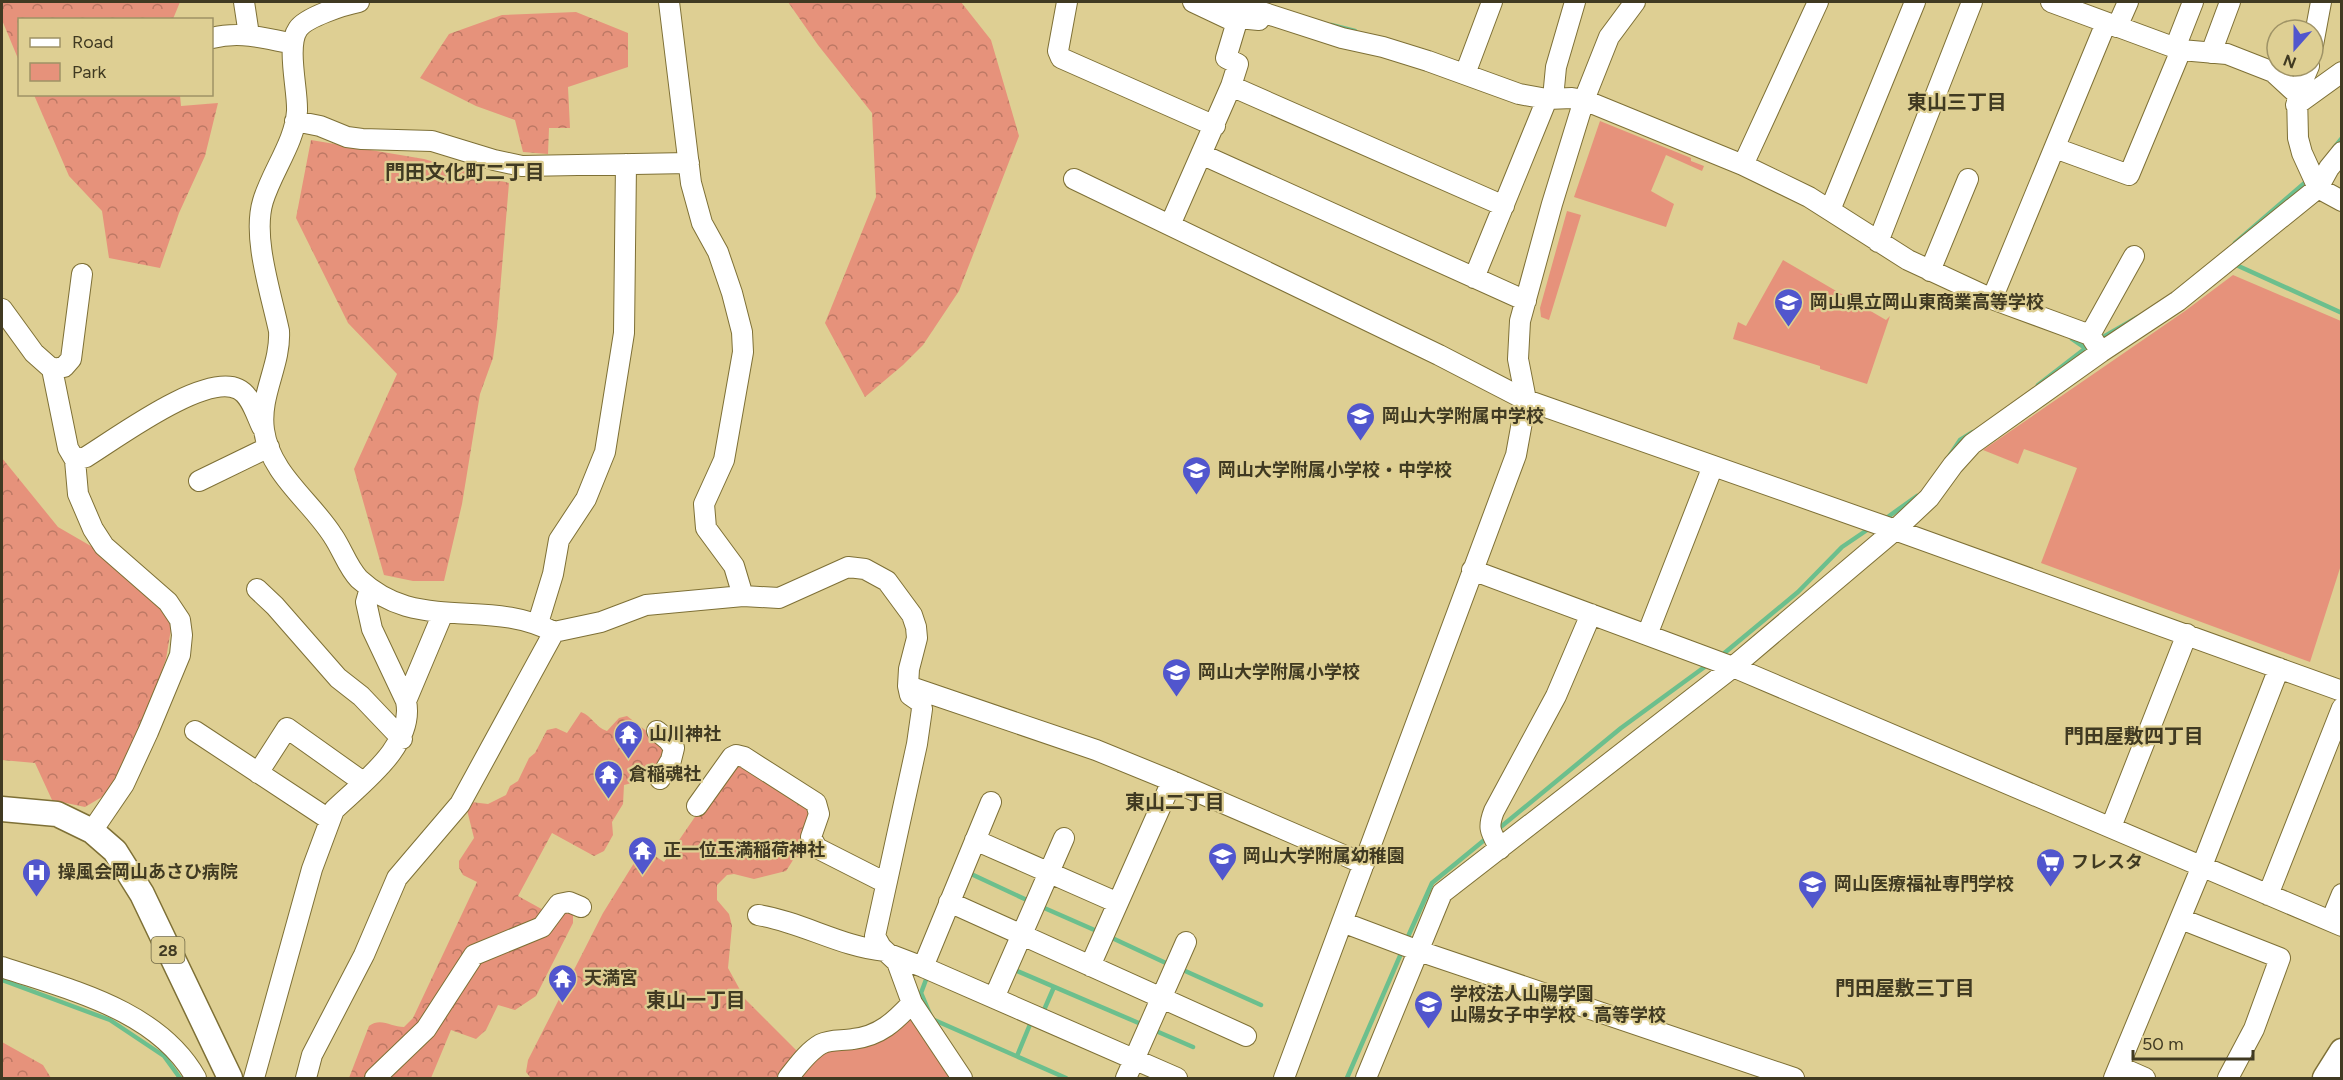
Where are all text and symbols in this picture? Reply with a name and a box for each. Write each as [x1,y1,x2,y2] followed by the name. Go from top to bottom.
[18,18,213,96] legend
[2265,18,2325,78] north arrow
[72,31,113,53] text: Road
[2281,50,2299,73] text: N
[72,61,107,83] text: Park
[1907,90,2007,114] district label: 東山三丁目
[385,160,545,184] district label: 門田文化町二丁目
[1773,286,1805,328] school or university icon: 岡山県立岡山東商業高等学校
[1810,291,2044,313] place label: 岡山県立岡山東商業高等学校
[1345,400,1377,442] school or university icon: 岡山大学附属中学校
[1382,405,1544,427] place label: 岡山大学附属中学校
[1181,454,1213,496] school or university icon: 岡山大学附属小学校・中学校
[1218,459,1452,481] place label: 岡山大学附属小学校・中学校
[1161,656,1193,698] school or university icon: 岡山大学附属小学校
[1198,661,1360,683] place label: 岡山大学附属小学校
[612,718,644,760] temple icon: 山川神社
[649,723,721,745] place label: 山川神社
[2064,724,2204,748] district label: 門田屋敷四丁目
[592,758,624,800] temple icon: 倉稲魂社
[629,763,701,785] place label: 倉稲魂社
[1125,790,1225,814] district label: 東山二丁目
[626,834,658,876] temple icon: 正一位玉満稲荷神社
[663,839,825,861] place label: 正一位玉満稲荷神社
[1206,840,1238,882] school or university icon: 岡山大学附属幼稚園
[1243,845,1405,867] place label: 岡山大学附属幼稚園
[2034,846,2066,888] supermarket icon: フレスタ
[2071,851,2143,873] place label: フレスタ
[21,856,53,898] hospital icon: 操風会岡山あさひ病院
[58,861,238,883] place label: 操風会岡山あさひ病院
[1797,868,1829,910] school or university icon: 岡山医療福祉専門学校
[1834,873,2014,895] place label: 岡山医療福祉専門学校
[152,937,184,963] road number: 28
[547,962,579,1004] temple icon: 天満宮
[584,967,638,989] place label: 天満宮
[1835,976,1975,1000] district label: 門田屋敷三丁目
[1450,983,1666,1026] place label: 学校法人山陽学園 山陽女子中学校・高等学校
[646,988,746,1012] district label: 東山一丁目
[1413,988,1445,1030] school or university icon: 学校法人山陽学園 山陽女子中学校・高等学校
[2133,1023,2253,1061] scale bar
[2142,1033,2184,1055] text: 50 m

